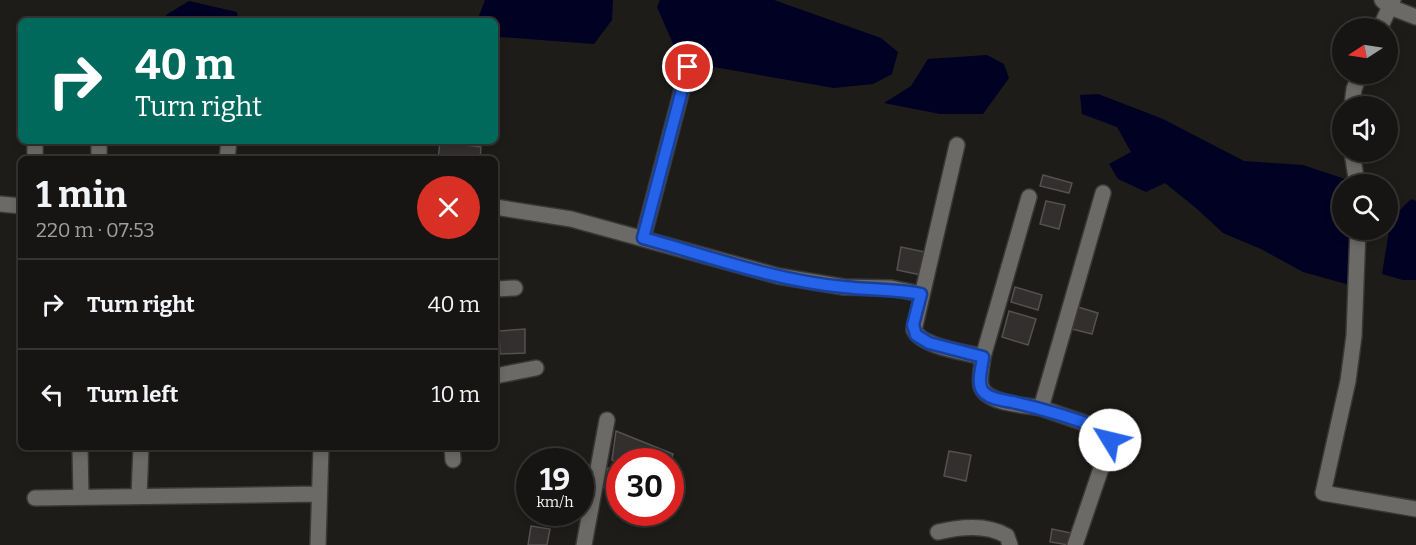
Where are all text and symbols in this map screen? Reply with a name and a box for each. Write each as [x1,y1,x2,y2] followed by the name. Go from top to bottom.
[1332,18,1398,84] north arrow
[1332,18,1398,240] map controls
[135,40,235,90] text: 40 m
[662,41,713,92] pin
[36,42,114,120] icon: right
[671,50,704,83] icon: arrive
[135,91,262,123] text: Turn right
[1332,96,1398,162] button: sound
[36,173,127,217] text: 1 min
[1332,174,1398,240] button: search
[417,176,480,239] button: close
[36,218,155,242] text: 220 m · 07:53
[36,288,69,321] icon: right
[87,291,195,318] text: Turn right
[428,291,480,318] text: 40 m
[36,378,69,411] icon: left
[87,381,179,408] text: Turn left
[432,381,480,408] text: 10 m
[1078,408,1142,472] position arrow
[606,448,684,526] speed limit sign: 30
[540,462,570,498] text: 19
[536,493,574,511] text: km/h

